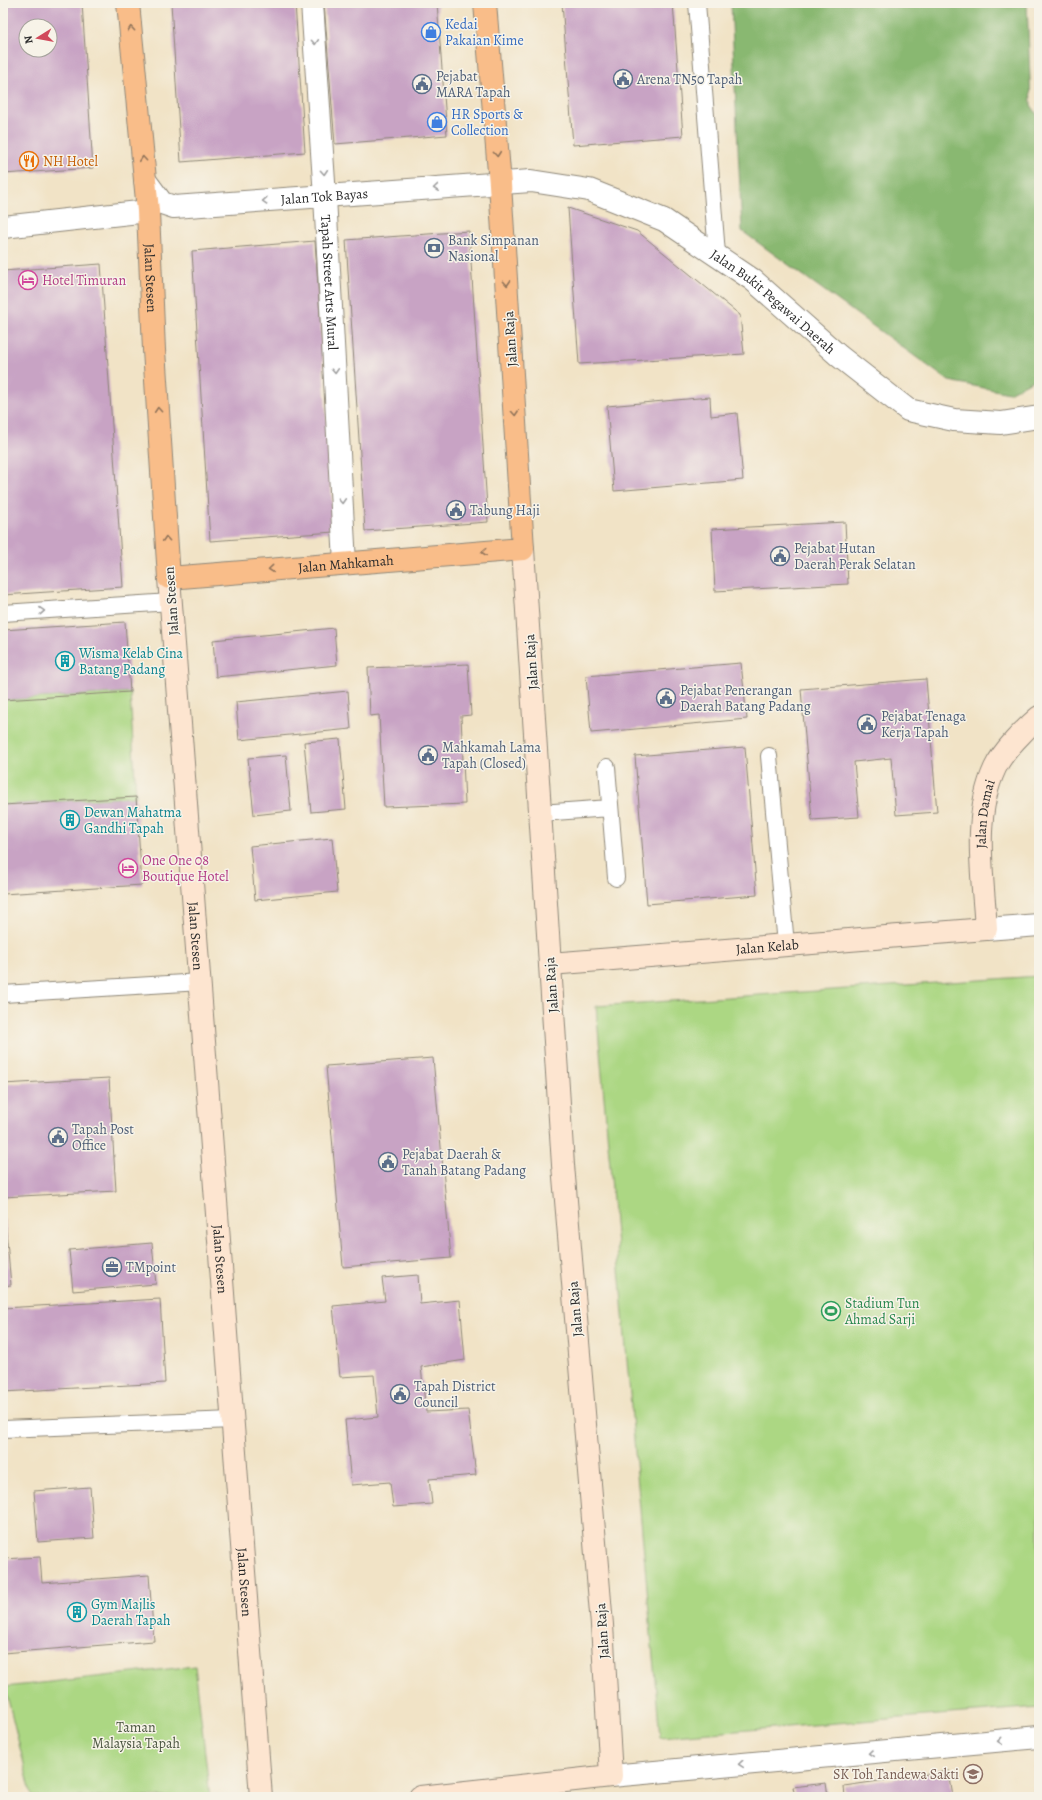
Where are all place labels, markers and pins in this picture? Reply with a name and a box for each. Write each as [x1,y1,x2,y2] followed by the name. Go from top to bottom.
[445,15,524,50] place label: Kedai Pakaian Kime
[420,21,442,43] shop icon: Kedai Pakaian Kime
[436,67,511,102] place label: Pejabat MARA Tapah
[612,68,634,90] public building icon: Arena TN50 Tapah
[636,70,743,89] place label: Arena TN50 Tapah
[411,73,433,95] public building icon: Pejabat MARA Tapah
[451,105,523,140] place label: HR Sports & Collection
[426,111,448,133] shop icon: HR Sports & Collection
[18,150,40,172] restaurant icon: NH Hotel
[43,152,99,171] place label: NH Hotel
[448,231,539,266] place label: Bank Simpanan Nasional
[423,237,445,259] bank icon: Bank Simpanan Nasional
[17,269,39,291] hotel icon: Hotel Timuran
[42,271,126,290] place label: Hotel Timuran
[445,499,467,521] public building icon: Tabung Haji
[470,501,540,520] place label: Tabung Haji
[794,539,916,574] place label: Pejabat Hutan Daerah Perak Selatan
[769,545,791,567] public building icon: Pejabat Hutan Daerah Perak Selatan
[78,644,184,679] place label: Wisma Kelab Cina Batang Padang
[54,650,76,672] building icon: Wisma Kelab Cina Batang Padang
[680,681,811,716] place label: Pejabat Penerangan Daerah Batang Padang
[655,687,677,709] public building icon: Pejabat Penerangan Daerah Batang Padang
[881,707,967,742] place label: Pejabat Tenaga Kerja Tapah
[856,713,878,735] public building icon: Pejabat Tenaga Kerja Tapah
[442,738,542,773] place label: Mahkamah Lama Tapah (Closed)
[417,744,439,766] public building icon: Mahkamah Lama Tapah (Closed)
[84,803,182,838] place label: Dewan Mahatma Gandhi Tapah
[59,809,81,831] building icon: Dewan Mahatma Gandhi Tapah
[142,851,229,886] place label: One One 08 Boutique Hotel
[117,857,139,879] hotel icon: One One 08 Boutique Hotel
[72,1120,134,1155] place label: Tapah Post Office
[47,1126,69,1148] public building icon: Tapah Post Office
[402,1145,526,1180] place label: Pejabat Daerah & Tanah Batang Padang
[377,1151,399,1173] public building icon: Pejabat Daerah & Tanah Batang Padang
[101,1256,123,1278] office icon: TMpoint
[126,1258,176,1277] place label: TMpoint
[844,1294,920,1329] place label: Stadium Tun Ahmad Sarji
[820,1300,842,1322] sports icon: Stadium Tun Ahmad Sarji
[414,1377,496,1412] place label: Tapah District Council
[389,1383,411,1405] public building icon: Tapah District Council
[91,1595,171,1630] place label: Gym Majlis Daerah Tapah
[66,1601,88,1623] building icon: Gym Majlis Daerah Tapah
[962,1763,984,1785] school or university icon: SK Toh Tandewa Sakti
[833,1765,959,1784] place label: SK Toh Tandewa Sakti

